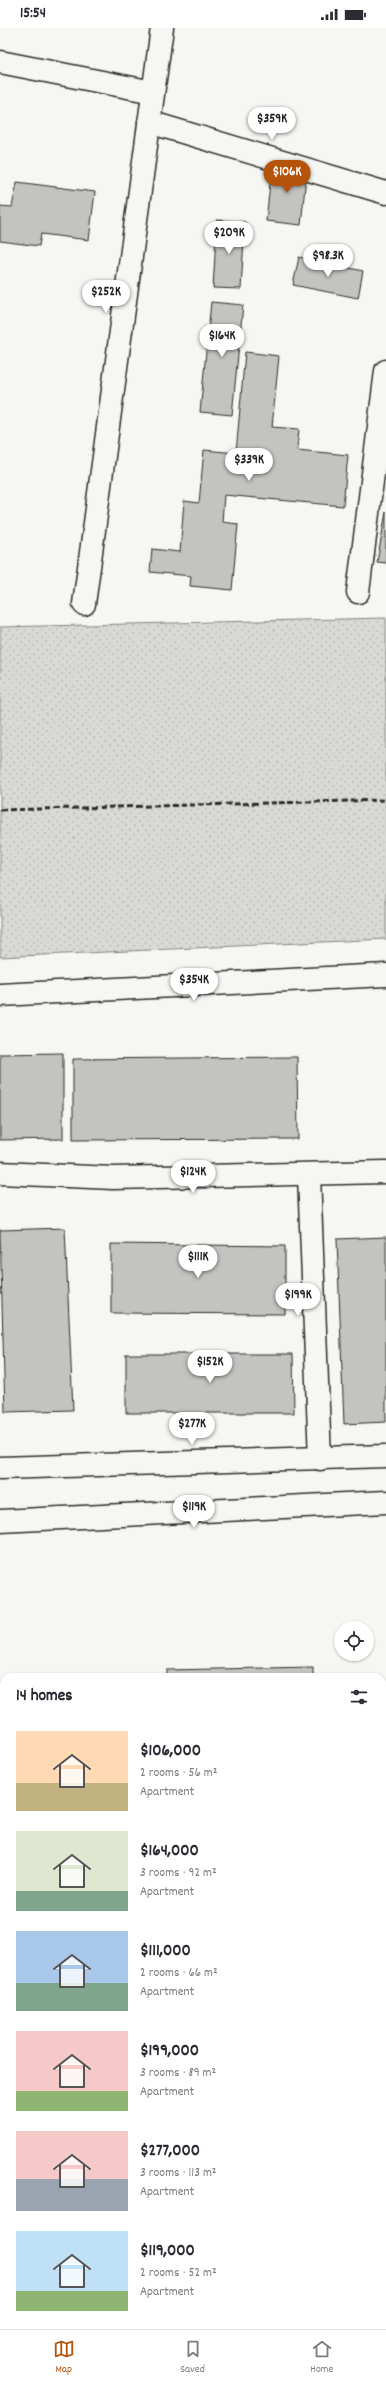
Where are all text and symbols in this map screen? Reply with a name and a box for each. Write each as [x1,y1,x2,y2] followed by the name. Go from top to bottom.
[20,3,46,25] text: 15:54
[244,107,300,141] pin: $359K
[257,110,287,129] text: $359K
[259,160,315,194] pin: $106K
[273,163,301,182] text: $106K
[201,221,257,255] pin: $209K
[213,224,245,243] text: $209K
[295,244,361,278] pin: $98.3K
[312,247,344,266] text: $98.3K
[78,280,134,314] pin: $252K
[91,283,121,302] text: $252K
[194,324,250,358] pin: $164K
[208,327,236,346] text: $164K
[221,448,277,482] pin: $339K
[234,451,264,470] text: $339K
[166,968,222,1002] pin: $354K
[179,971,209,990] text: $354K
[165,1160,221,1194] pin: $124K
[180,1163,206,1182] text: $124K
[170,1245,226,1279] pin: $111K
[187,1248,209,1267] text: $111K
[270,1283,326,1317] pin: $199K
[284,1286,312,1305] text: $199K
[182,1350,238,1384] pin: $152K
[196,1353,224,1372] text: $152K
[164,1412,220,1446] pin: $277K
[178,1415,206,1434] text: $277K
[166,1495,222,1529] pin: $119K
[182,1498,206,1517] text: $119K
[334,1621,374,1661] map controls
[334,1621,374,1661] button: locate
[16,1685,72,1709] text: 14 homes
[348,1686,370,1708] icon: filters
[140,1740,201,1764] text: $106,000
[48,1747,96,1795] icon: home
[140,1764,217,1783] text: 2 rooms · 56 m²
[140,1783,194,1802] text: Apartment
[140,1840,199,1864] text: $164,000
[48,1847,96,1895] icon: home
[140,1864,217,1883] text: 3 rooms · 92 m²
[140,1883,194,1902] text: Apartment
[140,1940,191,1964] text: $111,000
[48,1947,96,1995] icon: home
[140,1964,218,1983] text: 2 rooms · 66 m²
[140,1983,194,2002] text: Apartment
[140,2040,199,2064] text: $199,000
[48,2047,96,2095] icon: home
[140,2064,216,2083] text: 3 rooms · 89 m²
[140,2083,194,2102] text: Apartment
[140,2140,200,2164] text: $277,000
[48,2147,96,2195] icon: home
[140,2164,217,2183] text: 3 rooms · 113 m²
[140,2183,194,2202] text: Apartment
[140,2240,195,2264] text: $119,000
[48,2247,96,2295] icon: home
[140,2264,217,2283] text: 2 rooms · 52 m²
[140,2283,194,2302] text: Apartment
[53,2338,75,2378] tab: Map
[180,2338,205,2378] tab: Saved
[310,2338,333,2378] tab: Home

